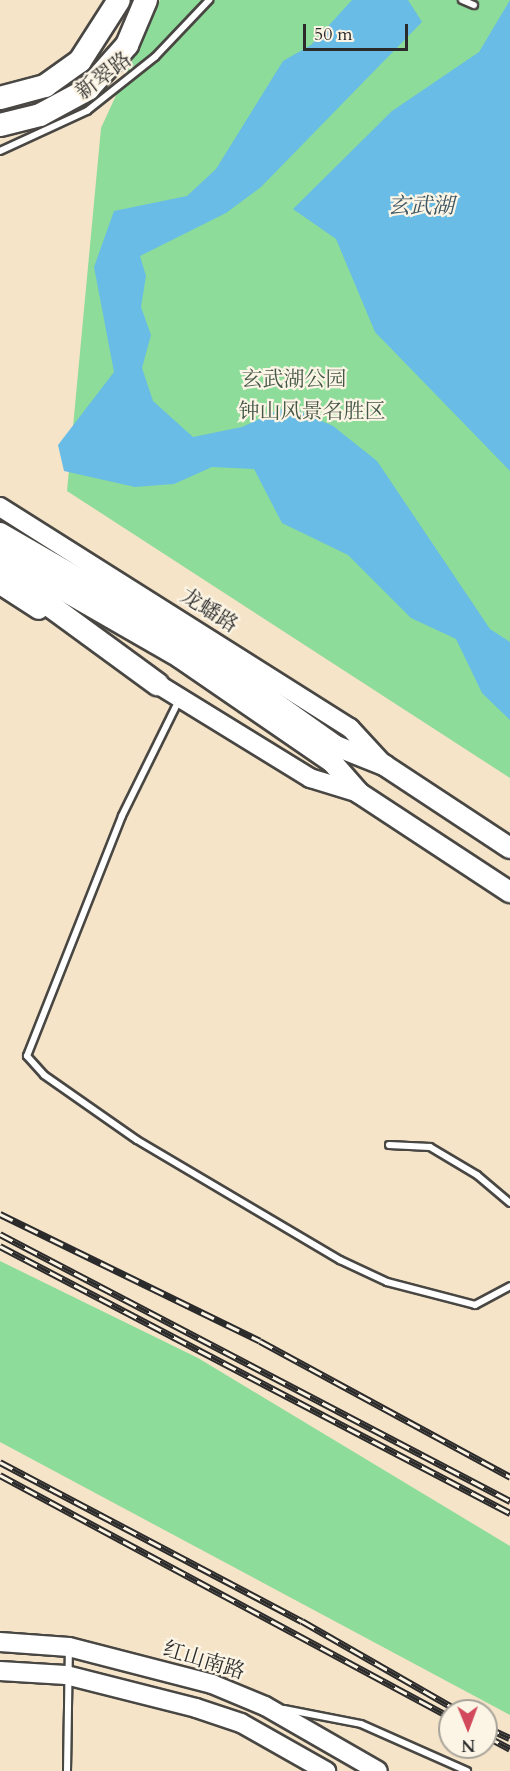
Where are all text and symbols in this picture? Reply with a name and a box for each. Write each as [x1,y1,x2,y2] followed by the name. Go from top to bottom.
[306,12,411,50] scale bar
[314,22,353,47] text: 50 m
[71,47,137,105] street label: 新翠路
[388,194,454,220] water label: 玄武湖
[242,367,346,393] park label: 玄武湖公园
[239,399,385,425] park label: 钟山风景名胜区
[176,584,242,638] street label: 龙蟠路
[160,1637,248,1685] street label: 红山南路
[438,1699,498,1759] north arrow
[461,1734,475,1756] text: N

